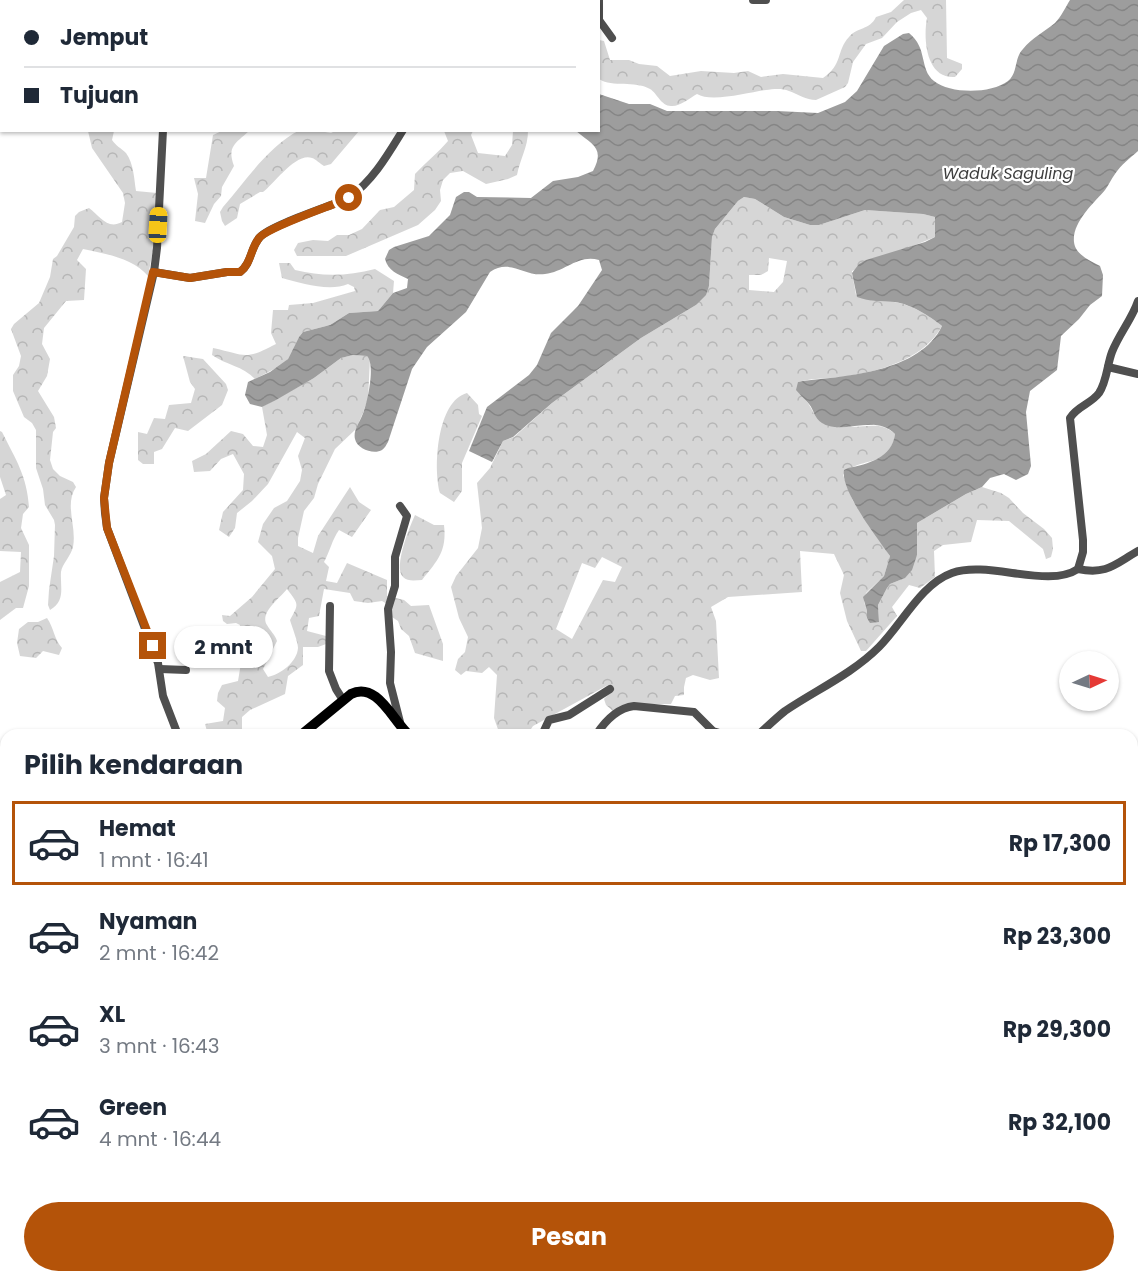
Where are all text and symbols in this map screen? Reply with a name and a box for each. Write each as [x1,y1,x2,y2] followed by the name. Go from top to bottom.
[60,22,148,53] text: Jemput
[60,80,139,111] text: Tujuan
[943,162,1073,185] water label: Waduk Saguling
[335,184,362,211] route start
[148,207,168,243] car
[174,625,273,667] callout: 2 mnt
[139,632,166,659] route end
[194,633,253,661] text: 2 mnt
[1059,651,1119,711] north arrow
[1059,651,1119,711] map controls
[24,746,243,783] text: Pilih kendaraan
[99,813,176,844] text: Hemat
[27,816,81,870] icon: car
[1009,828,1111,859] text: Rp 17,300
[99,846,209,874] text: 1 mnt · 16:41
[99,906,197,937] text: Nyaman
[27,909,81,963] icon: car
[1003,921,1111,952] text: Rp 23,300
[99,939,219,967] text: 2 mnt · 16:42
[99,999,125,1030] text: XL
[27,1002,81,1056] icon: car
[1003,1014,1111,1045] text: Rp 29,300
[99,1032,219,1060] text: 3 mnt · 16:43
[99,1092,167,1123] text: Green
[27,1095,81,1149] icon: car
[1008,1107,1111,1138] text: Rp 32,100
[99,1125,221,1153] text: 4 mnt · 16:44
[24,1202,1114,1271] button: Pesan

